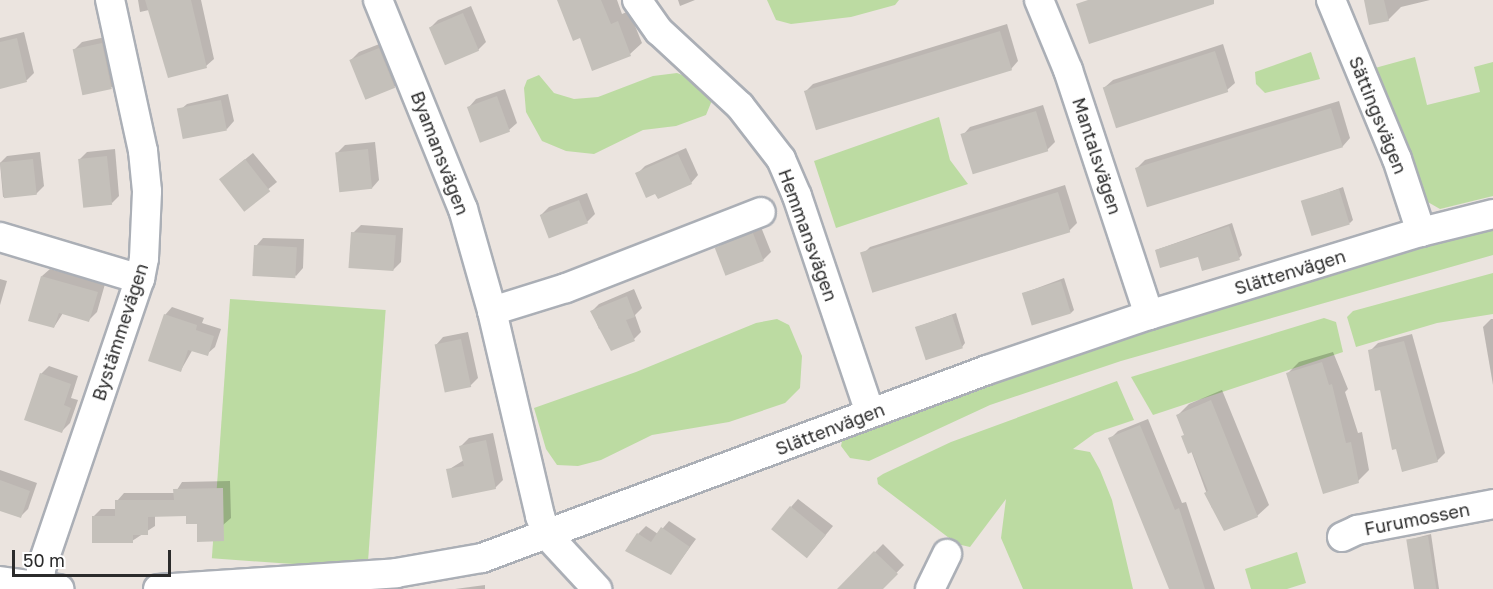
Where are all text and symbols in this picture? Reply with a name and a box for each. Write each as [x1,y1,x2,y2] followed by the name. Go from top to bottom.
[1345,53,1411,177] street label: Sättingsvägen
[406,88,474,218] street label: Byamansvägen
[1068,95,1126,217] street label: Mantalsvägen
[774,166,842,304] street label: Hemmansvägen
[1232,245,1348,299] street label: Slättenvägen
[88,261,152,403] street label: Bystämmevägen
[772,398,888,460] street label: Slättenvägen
[1363,498,1471,540] street label: Furumossen
[15,538,174,576] scale bar
[23,549,65,571] text: 50 m

